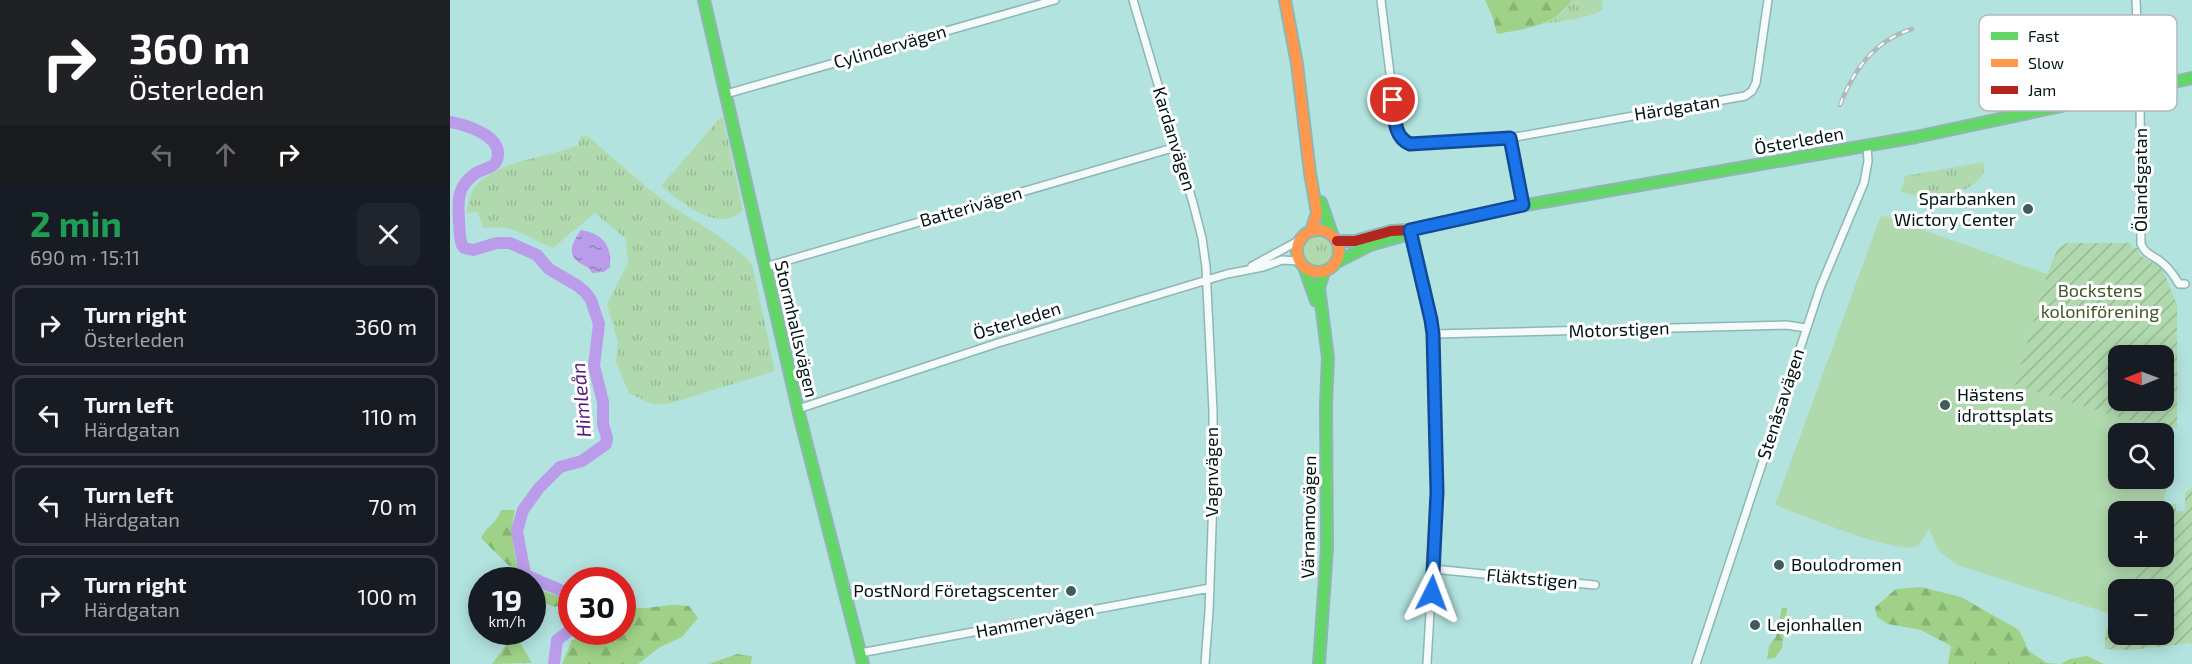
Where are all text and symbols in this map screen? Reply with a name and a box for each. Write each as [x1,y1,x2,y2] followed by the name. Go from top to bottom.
[1979,15,2177,111] legend
[831,19,949,73] street label: Cylindervägen
[129,22,250,72] text: 360 m
[30,24,108,102] icon: right
[2028,26,2059,45] text: Fast
[2028,53,2064,72] text: Slow
[129,73,265,105] text: Österleden
[1367,74,1418,125] pin
[2028,80,2056,99] text: Jam
[1376,83,1409,116] icon: arrive
[1149,84,1201,193] street label: Kardanvägen
[1633,89,1721,125] street label: Härdgatan
[1752,121,1845,159] street label: Österleden
[2129,128,2151,232] street label: Ölandsgatan
[146,138,179,171] icon: left
[209,138,242,171] icon: ahead
[272,138,305,171] icon: right
[917,181,1024,231] street label: Batterivägen
[1894,187,2016,230] place label: Sparbanken Wictory Center
[30,201,122,244] text: 2 min
[2021,202,2035,216] marker: Sparbanken Wictory Center
[357,203,420,266] button: close
[30,245,140,269] text: 690 m · 15:11
[771,258,823,399] street label: Stormhallsvägen
[2041,279,2159,322] park label: Bockstens koloniförening
[970,296,1063,344] street label: Österleden
[84,301,186,327] text: Turn right
[33,309,66,342] icon: right
[355,313,417,339] text: 360 m
[1568,316,1670,342] street label: Motorstigen
[84,327,184,351] text: Österleden
[1752,345,1808,462] street label: Stenåsavägen
[2108,345,2174,411] north arrow
[2108,345,2174,645] map controls
[565,362,595,439] water label: Himleån
[1957,383,2054,426] place label: Hästens idrottsplats
[84,391,173,417] text: Turn left
[1938,398,1952,412] marker: Hästens idrottsplats
[33,399,66,432] icon: left
[362,403,417,429] text: 110 m
[84,417,180,441] text: Härdgatan
[2108,423,2174,489] button: search
[1200,427,1222,517] street label: Vagnvägen
[1296,455,1320,579] street label: Värnamovägen
[84,481,173,507] text: Turn left
[33,489,66,522] icon: left
[368,493,417,519] text: 70 m
[2108,501,2174,567] button: +
[84,507,180,531] text: Härdgatan
[1791,553,1902,575] place label: Boulodromen
[1772,558,1786,572] marker: Boulodromen
[1400,561,1464,625] position arrow
[1486,563,1579,593] street label: Fläktstigen
[558,567,636,645] speed limit sign: 30
[84,571,186,597] text: Turn right
[33,579,66,612] icon: right
[853,579,1059,601] place label: PostNord Företagscenter
[2108,579,2174,645] button: −
[492,581,522,617] text: 19
[358,583,417,609] text: 100 m
[1064,584,1078,598] marker: PostNord Företagscenter
[84,597,180,621] text: Härdgatan
[974,598,1096,642] street label: Hammervägen
[488,612,526,630] text: km/h
[1767,613,1862,635] place label: Lejonhallen
[1748,618,1762,632] marker: Lejonhallen

